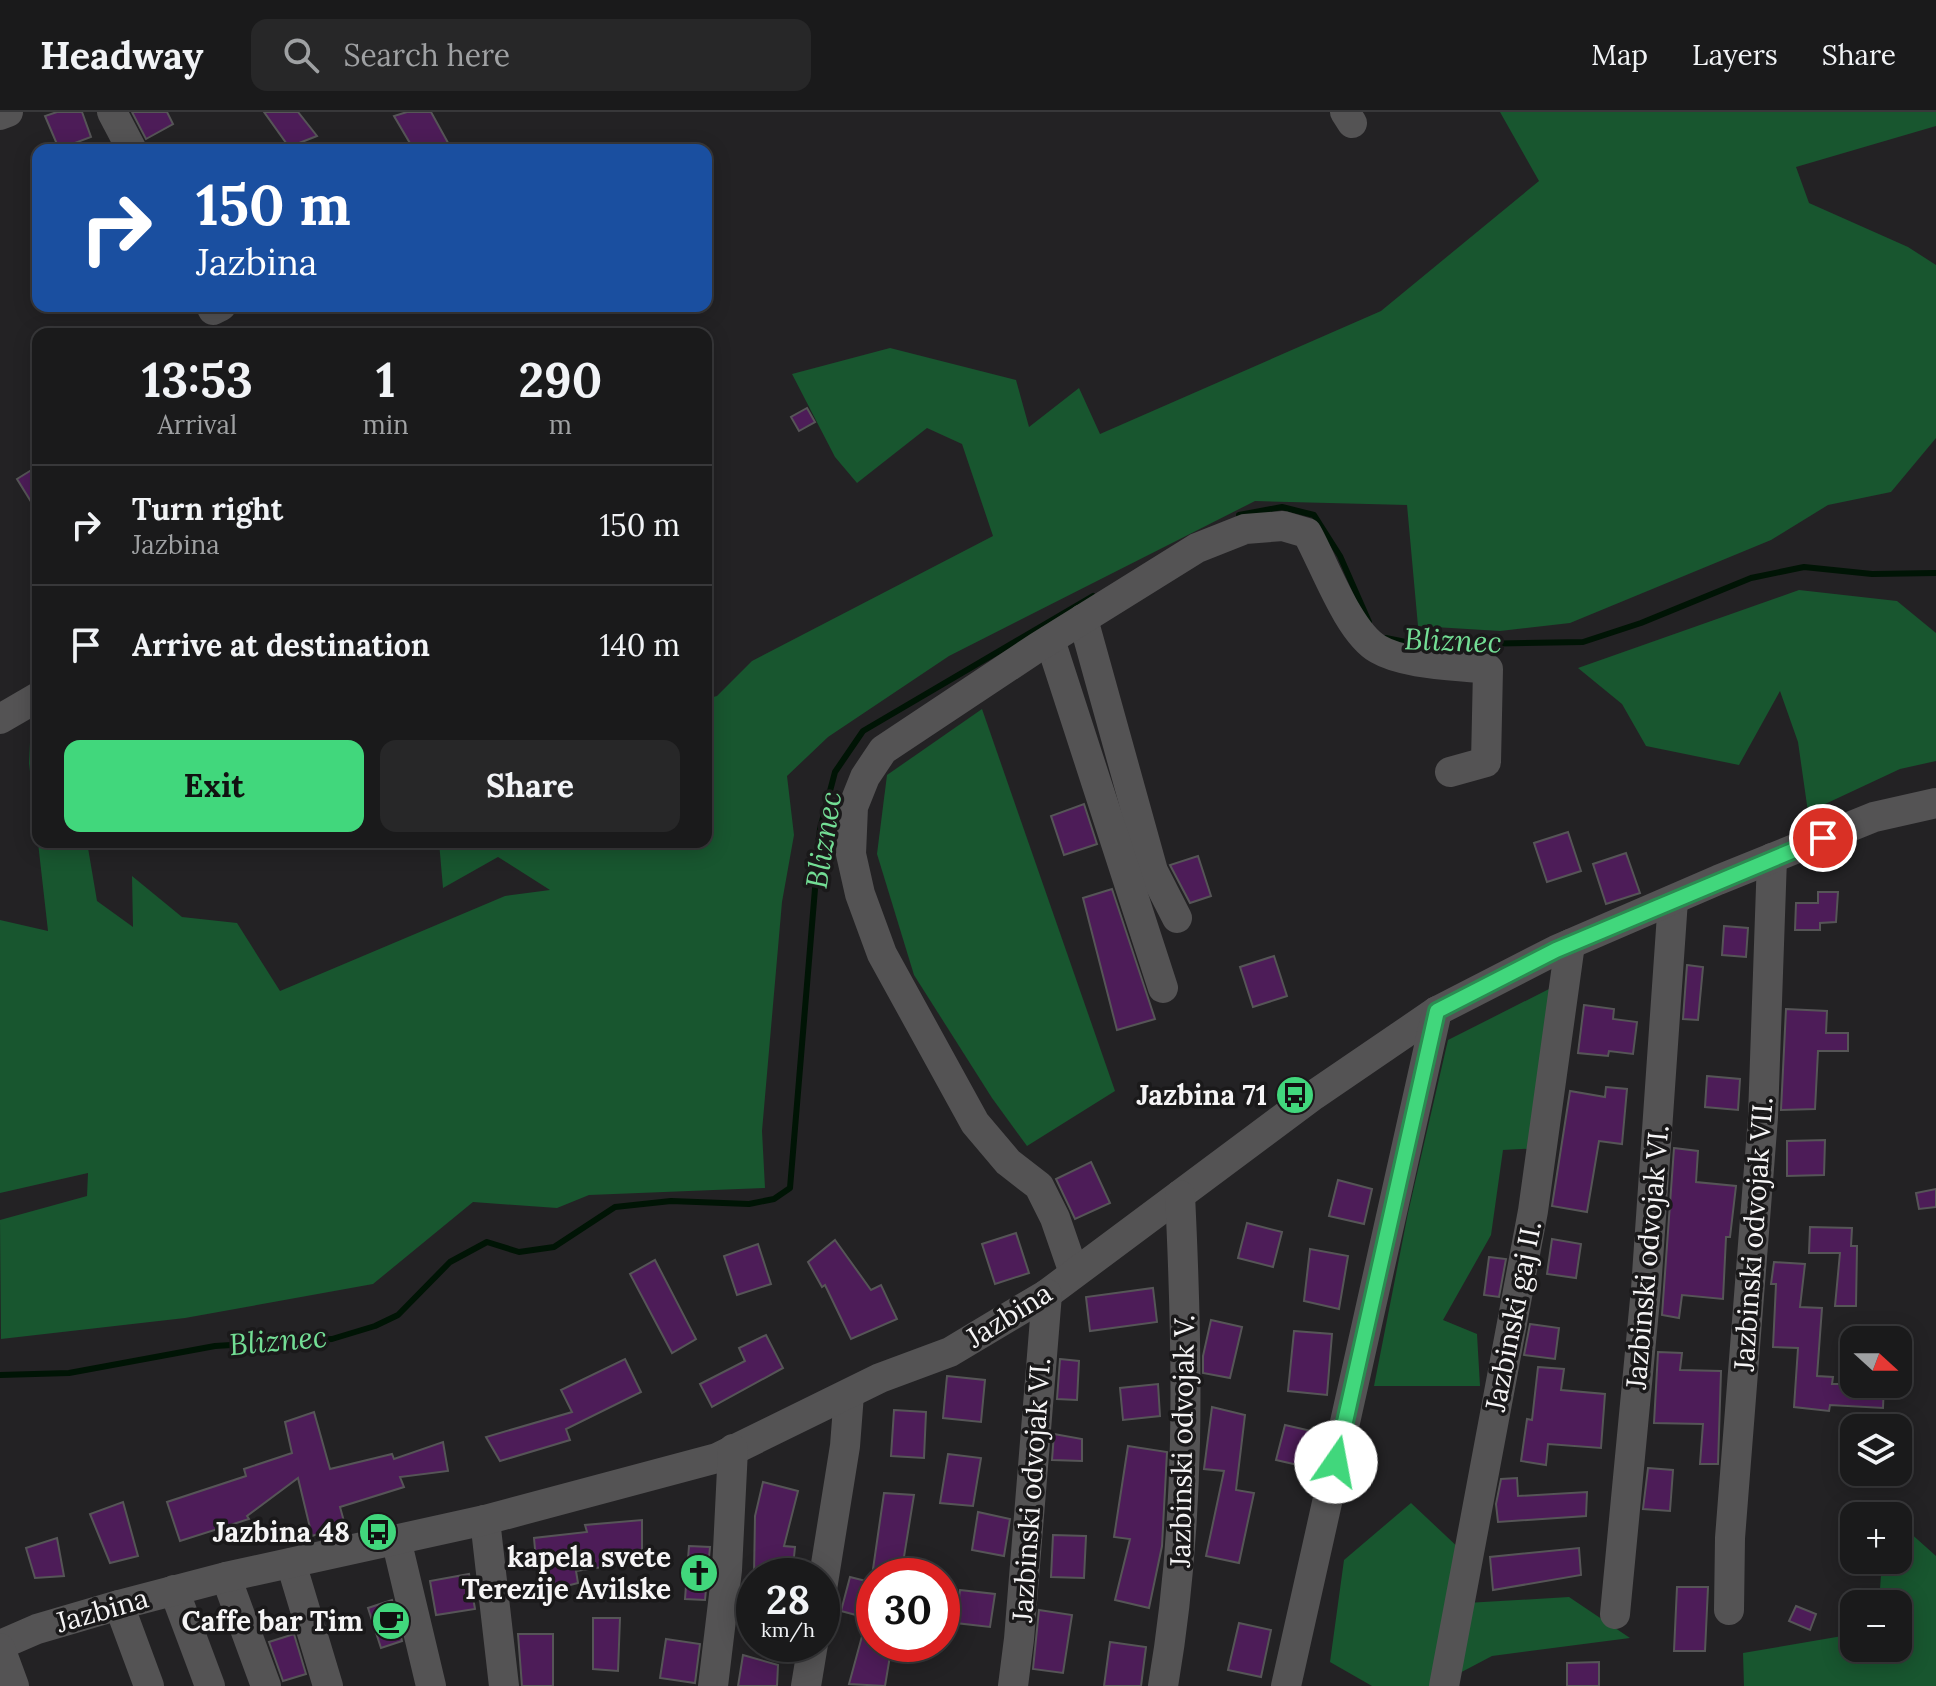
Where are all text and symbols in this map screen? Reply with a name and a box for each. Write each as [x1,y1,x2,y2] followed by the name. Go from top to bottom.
[251,19,811,91] search box
[40,31,203,79] text: Headway
[279,33,323,77] icon: search
[343,36,510,74] text: Search here
[1591,37,1648,73] text: Map
[1692,37,1778,73] text: Layers
[1822,37,1896,73] text: Share
[196,169,351,240] text: 150 m
[64,176,168,280] icon: right
[196,239,317,285] text: Jazbina
[142,349,253,410] text: 13:53
[376,349,395,410] text: 1
[519,349,602,410] text: 290
[158,408,237,441] text: Arrival
[363,408,409,441] text: min
[549,408,572,441] text: m
[132,490,283,528] text: Turn right
[64,503,108,547] icon: right
[599,506,680,544] text: 150 m
[132,528,220,561] text: Jazbina
[1403,619,1503,661] water label: Bliznec
[64,623,108,667] icon: arrive
[132,626,430,664] text: Arrive at destination
[599,626,680,664] text: 140 m
[64,740,364,832] button: Exit
[380,740,680,832] button: Share
[797,789,849,891] water label: Bliznec
[1789,804,1857,872] pin
[1801,816,1845,860] icon: arrive
[1274,1074,1316,1116] bus stop icon: Jazbina 71
[1137,1077,1267,1113] place label: Jazbina 71
[1725,1096,1781,1373] street label: Jazbinski odvojak VII.
[1617,1123,1676,1392] street label: Jazbinski odvojak VI.
[1477,1218,1549,1415] street label: Jazbinski gaj II.
[959,1275,1059,1356] street label: Jazbina
[1162,1314,1202,1569] street label: Jazbinski odvojak V.
[228,1317,328,1363] water label: Bliznec
[1840,1326,1912,1398] north arrow
[1840,1326,1912,1662] map controls
[1004,1356,1058,1625] street label: Jazbinski odvojak VI.
[1840,1414,1912,1486] button: layers
[1294,1420,1378,1504] position arrow
[1840,1502,1912,1574] button: +
[357,1511,399,1553] bus stop icon: Jazbina 48
[213,1514,350,1550] place label: Jazbina 48
[462,1539,671,1607] place label: kapela svete Terezije Avilske
[678,1552,720,1594] church icon: kapela svete Terezije Avilske
[856,1558,960,1662] speed limit sign: 30
[766,1574,810,1625] text: 28
[51,1580,152,1641] street label: Jazbina
[1840,1590,1912,1662] button: −
[370,1600,412,1642] cafe icon: Caffe bar Tim
[182,1603,363,1639] place label: Caffe bar Tim
[761,1617,815,1642] text: km/h

